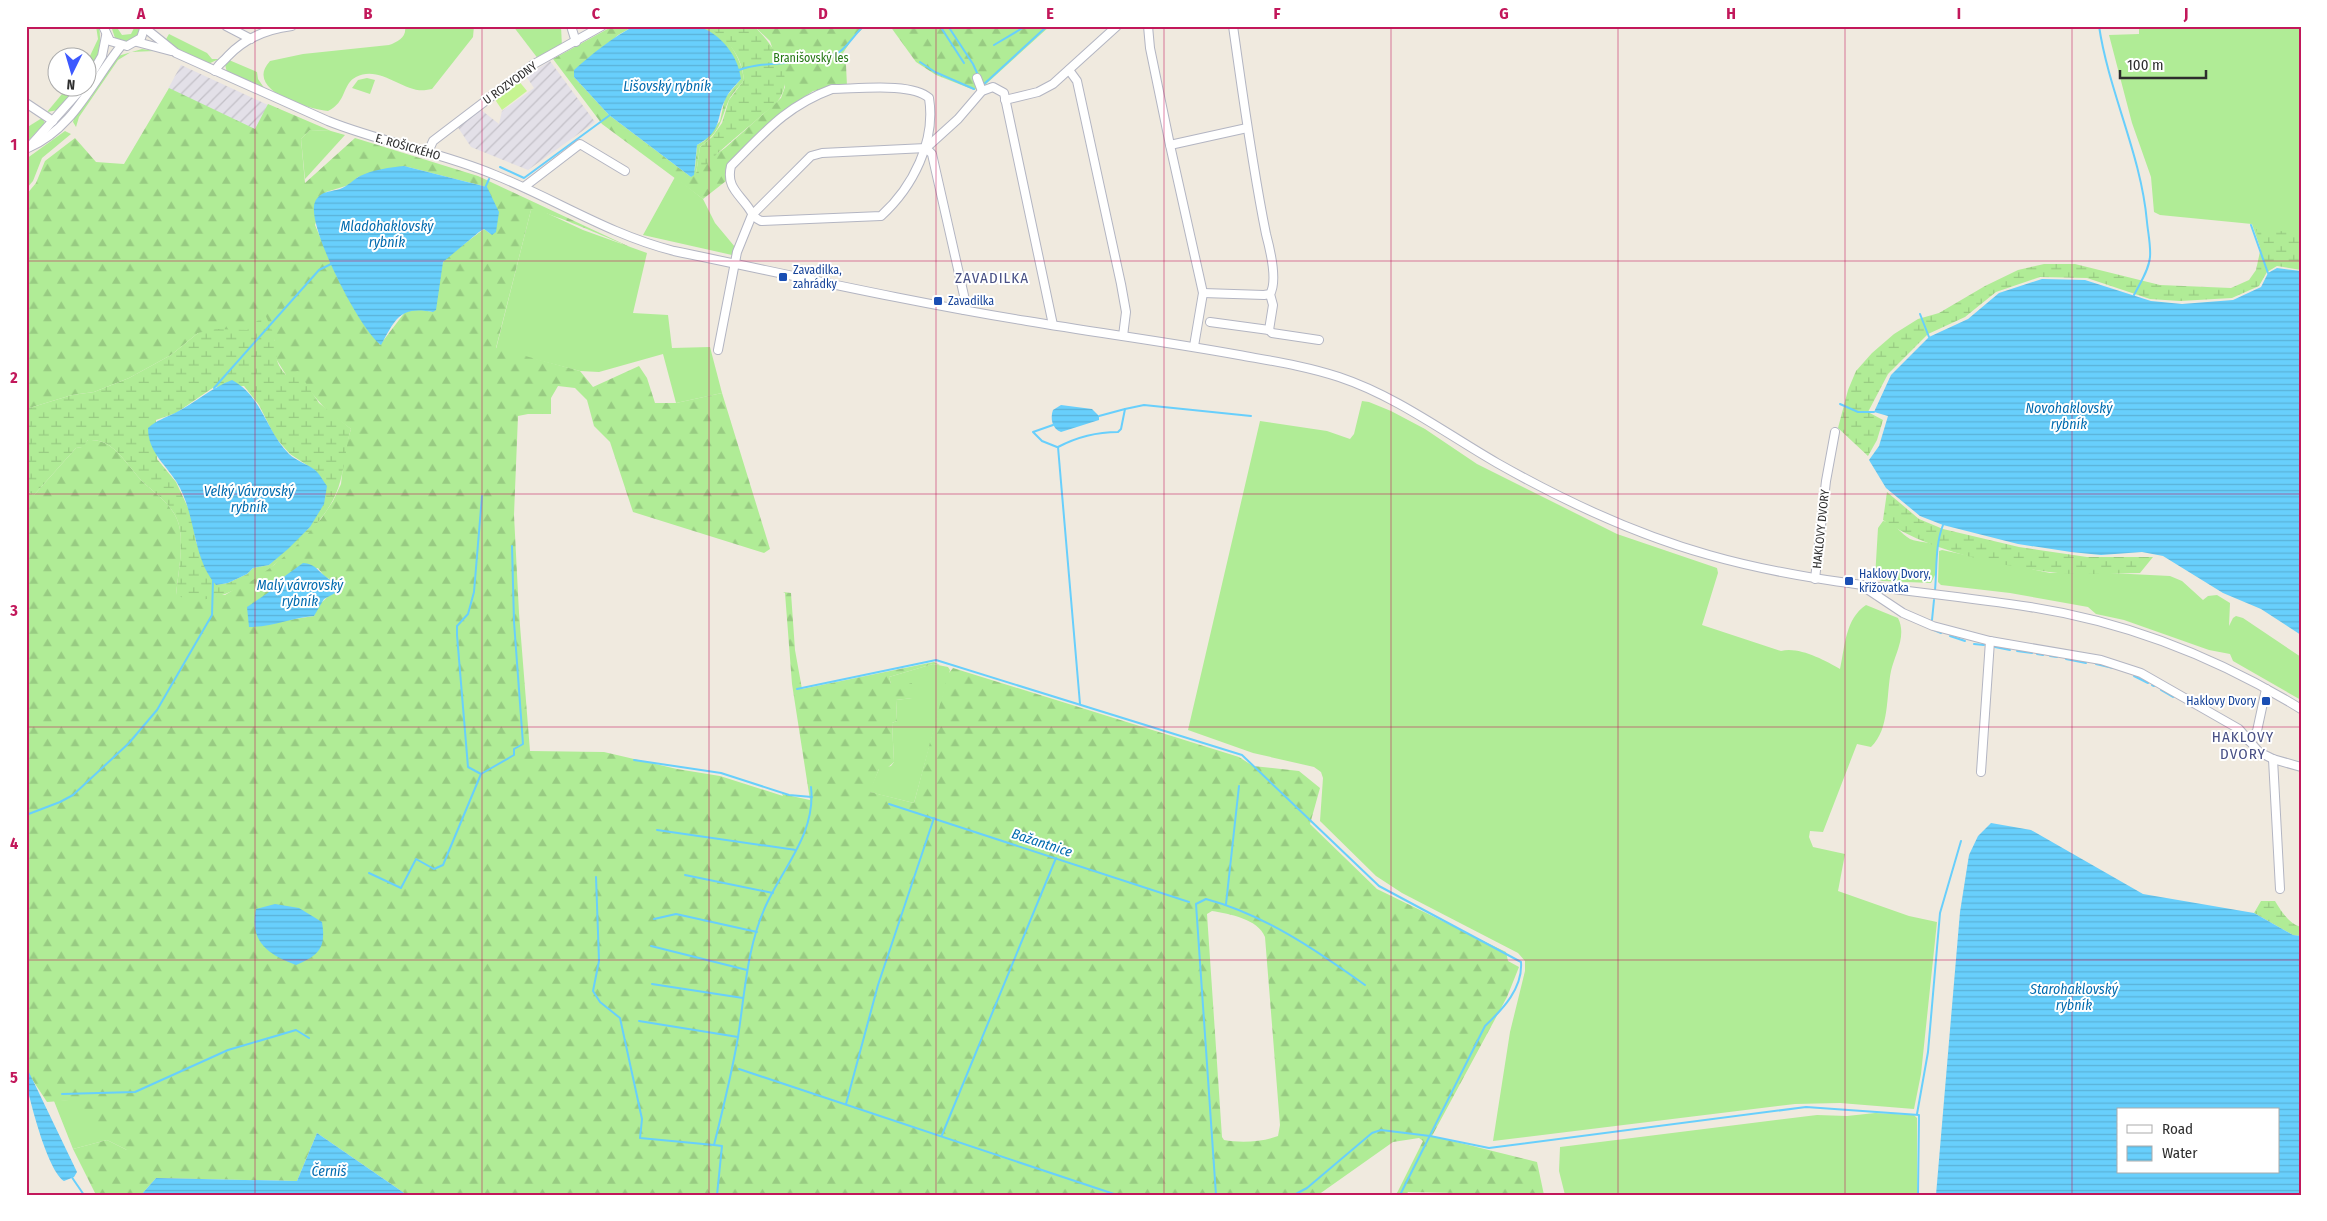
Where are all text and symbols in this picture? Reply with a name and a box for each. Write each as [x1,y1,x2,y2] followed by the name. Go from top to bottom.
[136,4,146,23] text: A
[364,4,373,23] text: B
[592,4,601,23] text: C
[818,4,828,23] text: D
[1046,4,1054,23] text: E
[1273,4,1281,23] text: F
[1499,4,1509,23] text: G
[1726,4,1736,23] text: H
[1957,4,1961,23] text: I
[2183,4,2188,23] text: J
[48,48,98,98] north arrow
[2120,48,2206,80] scale bar
[773,51,849,65] park label: Branišovský les
[2127,56,2164,74] text: 100 m
[480,59,540,107] street label: U ROZVODNY
[66,76,76,93] text: N
[623,78,711,95] water label: Lišovský rybník
[374,130,442,163] street label: E. ROŠICKÉHO
[11,135,17,154] text: 1
[340,218,434,251] water label: Mladohaklovský rybník
[793,263,842,291] place label: Zavadilka, zahrádky
[955,269,1029,287] district label: ZAVADILKA
[777,271,789,283] marker: Zavadilka, zahrádky
[948,294,994,308] place label: Zavadilka
[932,295,944,307] marker: Zavadilka
[9,368,18,387] text: 2
[2026,400,2113,433] water label: Novohaklovský rybník
[204,483,295,516] water label: Velký Vávrovský rybník
[1810,489,1832,569] street label: HAKLOVY DVORY
[1859,567,1931,595] place label: Haklovy Dvory, křižovatka
[1843,575,1855,587] marker: Haklovy Dvory, křižovatka
[257,577,344,610] water label: Malý vávrovský rybník
[9,601,18,620] text: 3
[2186,694,2257,708] place label: Haklovy Dvory
[2260,695,2272,707] marker: Haklovy Dvory
[2212,728,2274,763] district label: HAKLOVY DVORY
[1010,825,1075,861] water label: Bažantnice
[10,834,18,853] text: 4
[2029,981,2119,1014] water label: Starohaklovský rybník
[10,1068,18,1087] text: 5
[2117,1108,2280,1174] legend
[2162,1120,2193,1138] text: Road
[2162,1144,2198,1162] text: Water
[311,1162,347,1180] water label: Černiš

